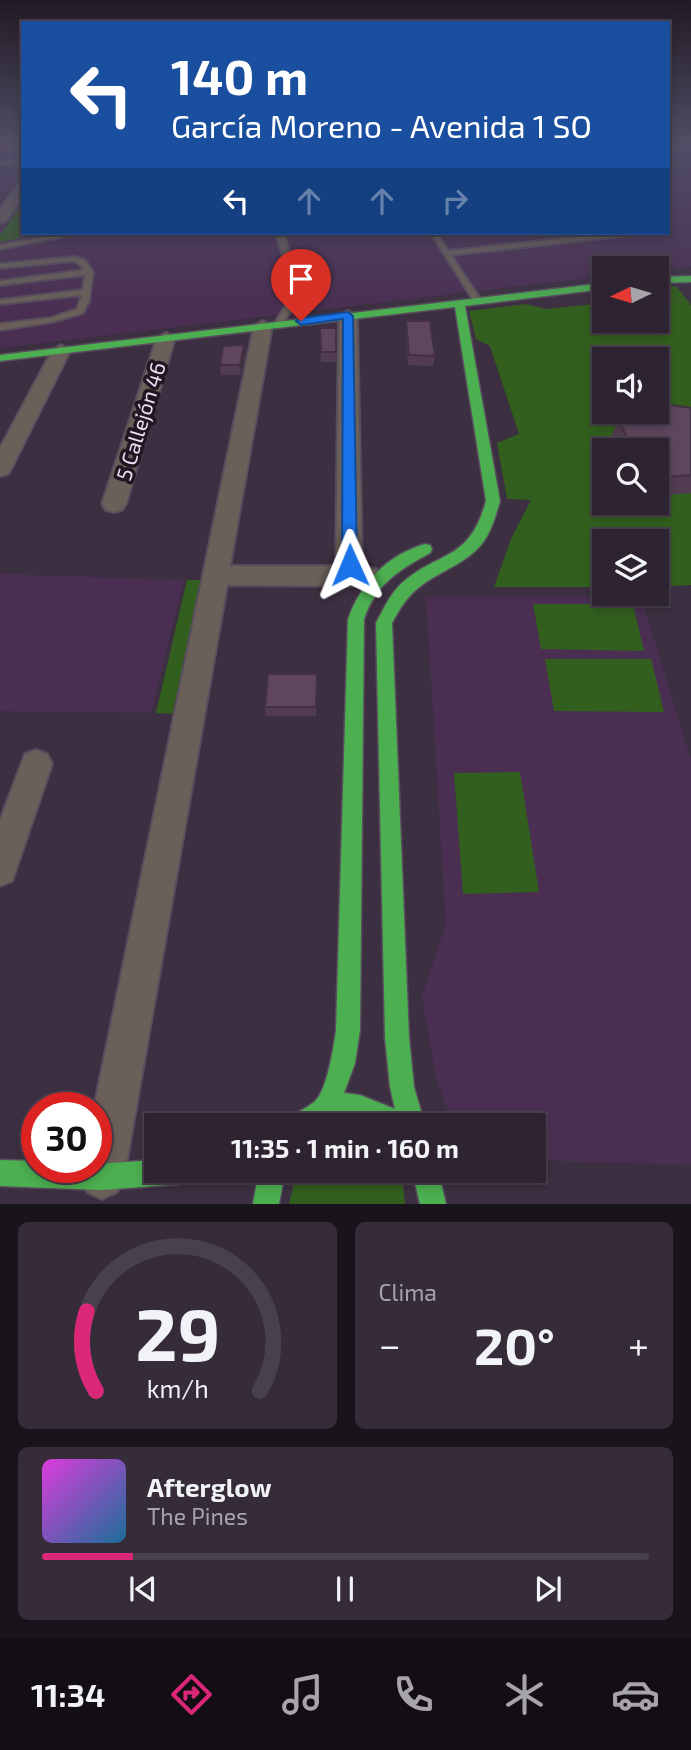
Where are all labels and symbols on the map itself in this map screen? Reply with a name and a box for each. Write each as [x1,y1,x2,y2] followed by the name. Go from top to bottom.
[271,249,331,321] pin
[592,256,668,332] north arrow
[110,359,171,483] street label: 5 Callejón 46
[313,528,387,602] position arrow
[21,1092,112,1183] speed limit sign: 30

